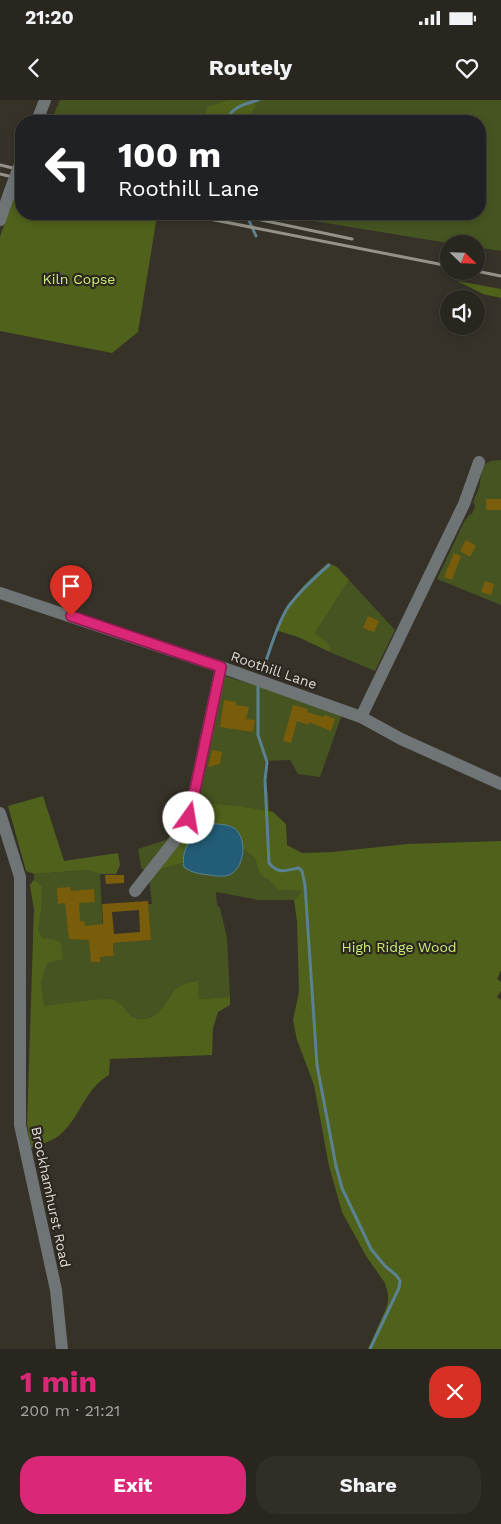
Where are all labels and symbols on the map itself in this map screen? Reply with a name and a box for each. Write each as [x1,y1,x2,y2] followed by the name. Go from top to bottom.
[440,235,485,280] north arrow
[43,271,115,287] park label: Kiln Copse
[50,565,92,616] pin
[229,648,319,692] street label: Roothill Lane
[162,791,214,843] position arrow
[341,939,457,955] park label: High Ridge Wood
[28,1125,74,1269] street label: Brockhamhurst Road

